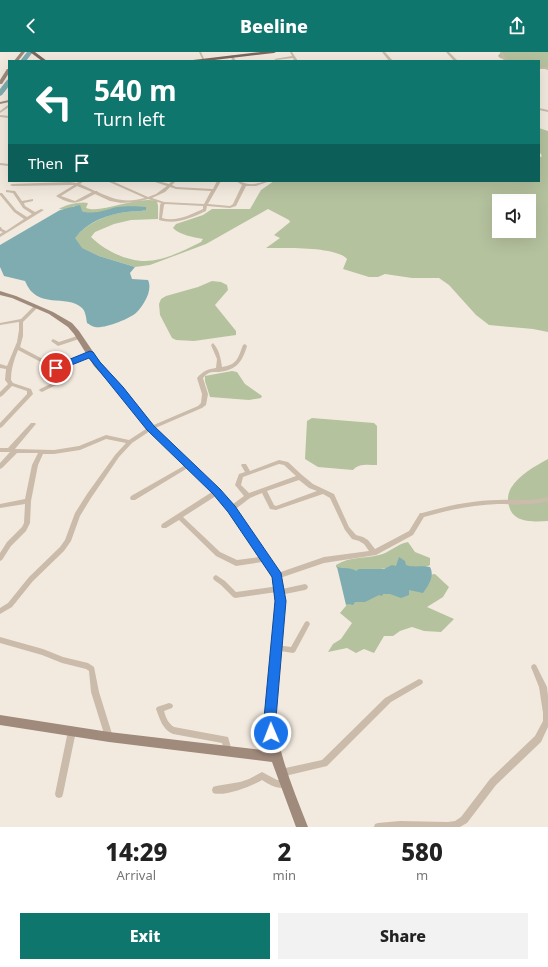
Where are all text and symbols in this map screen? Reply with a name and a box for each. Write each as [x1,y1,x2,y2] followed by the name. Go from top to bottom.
[240,14,308,38] text: Beeline
[20,15,42,37] icon: back
[506,15,528,37] icon: share
[94,71,177,109] text: 540 m
[28,76,80,128] icon: left
[94,107,165,131] text: Turn left
[71,152,93,174] icon: arrive
[28,153,63,173] text: Then
[492,194,536,238] map controls
[492,194,536,238] button: sound
[39,351,73,385] pin
[45,357,67,379] icon: arrive
[250,712,292,754] position arrow
[105,835,167,868] text: 14:29
[277,835,291,868] text: 2
[401,835,443,868] text: 580
[116,866,156,884] text: Arrival
[273,866,296,884] text: min
[416,866,428,884] text: m
[20,913,270,959] button: Exit
[278,913,528,959] button: Share

